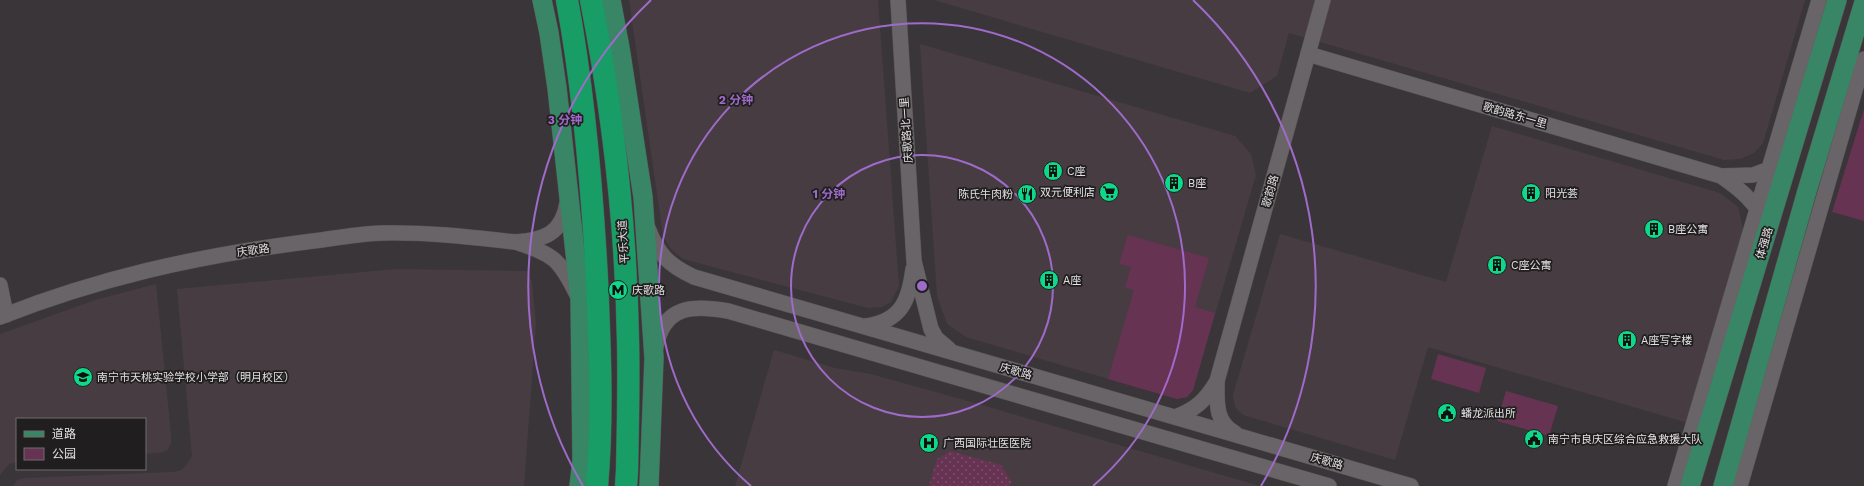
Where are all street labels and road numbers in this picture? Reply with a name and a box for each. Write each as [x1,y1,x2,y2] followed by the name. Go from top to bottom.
[898,97,915,163] street label: 庆歌路北一里
[1481,100,1548,131] street label: 歌韵路东一里
[1260,173,1281,209] street label: 歌韵路
[616,220,631,264] street label: 平乐大道
[1753,225,1776,261] street label: 体强路
[236,242,270,259] street label: 庆歌路
[998,361,1034,382] street label: 庆歌路
[1309,451,1345,472] street label: 庆歌路

